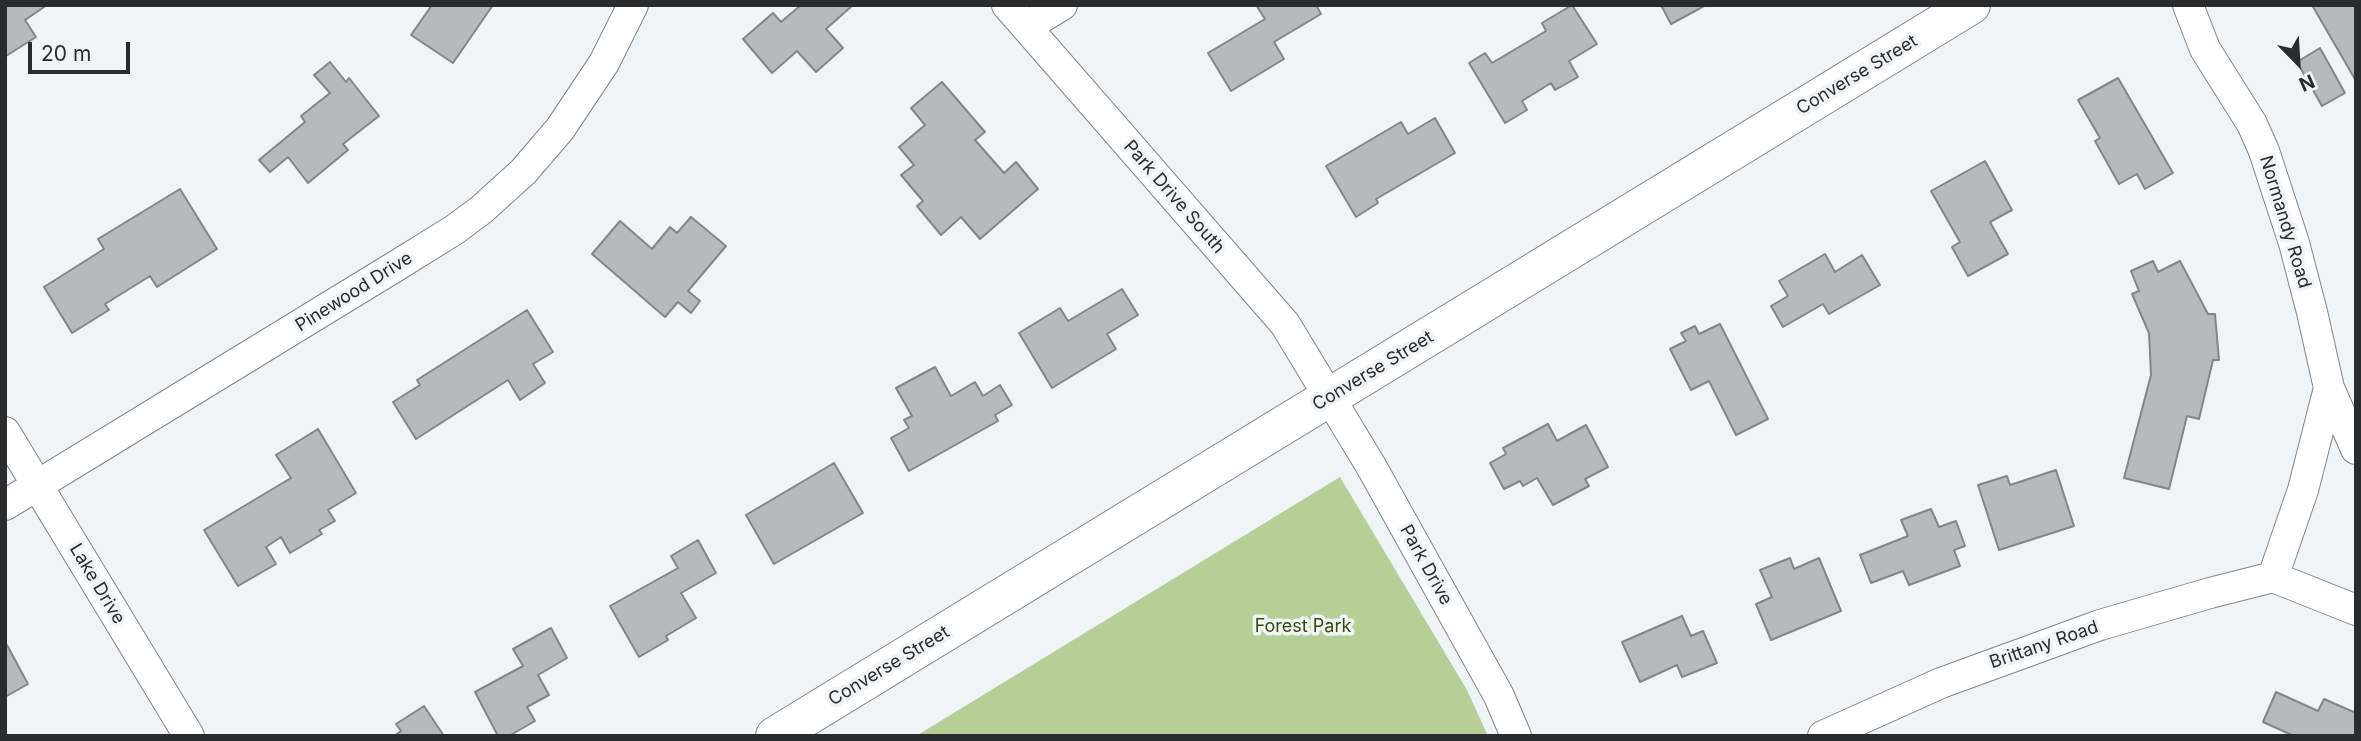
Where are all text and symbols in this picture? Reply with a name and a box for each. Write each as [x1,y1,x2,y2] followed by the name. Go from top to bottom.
[32,28,133,72] scale bar
[2263,28,2333,98] north arrow
[1793,30,1921,120] street label: Converse Street
[41,41,91,66] text: 20 m
[2295,69,2318,96] text: N
[1119,136,1229,258] street label: Park Drive South
[2255,153,2315,291] street label: Normandy Road
[292,247,416,337] street label: Pinewood Drive
[1309,326,1437,416] street label: Converse Street
[1395,521,1457,609] street label: Park Drive
[65,540,129,628] street label: Lake Drive
[1255,616,1351,638] park label: Forest Park
[1987,616,2101,674] street label: Brittany Road
[825,621,953,711] street label: Converse Street

